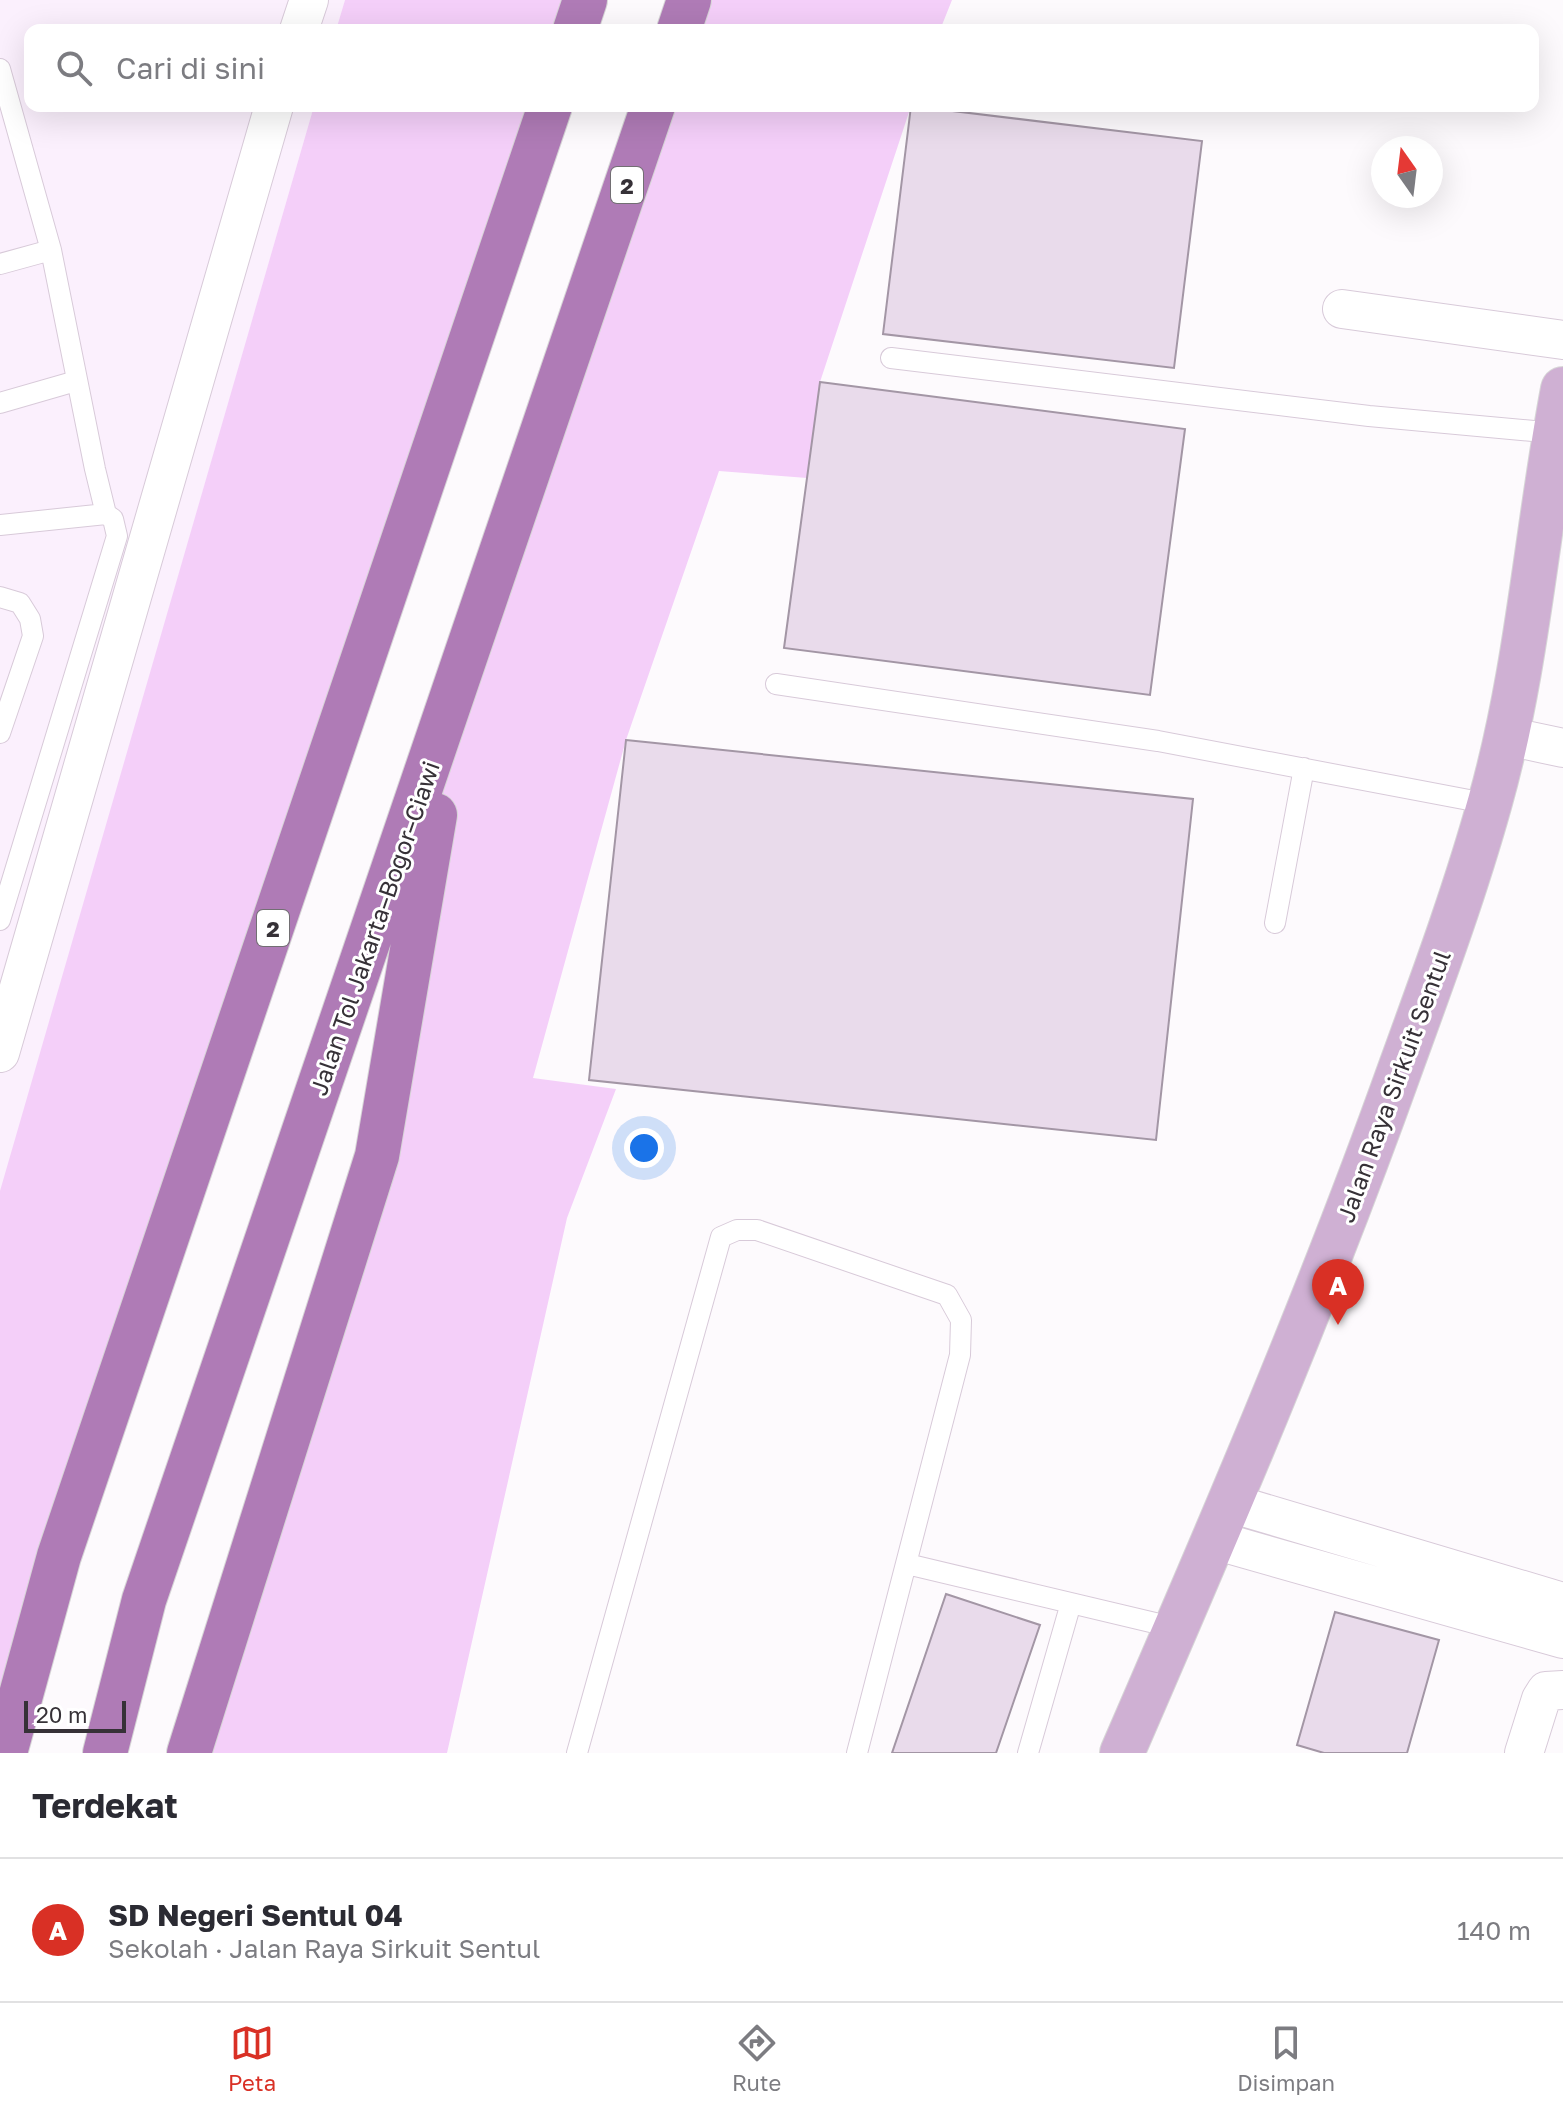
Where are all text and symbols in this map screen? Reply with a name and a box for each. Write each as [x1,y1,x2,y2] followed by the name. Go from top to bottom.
[24,24,1539,112] search box
[52,46,96,90] icon: search
[116,50,265,86] text: Cari di sini
[1371,136,1443,208] north arrow
[611,167,643,203] road number: 2
[303,757,445,1099] street label: Jalan Tol Jakarta–Bogor–Ciawi
[257,910,289,946] road number: 2
[1330,946,1456,1226] street label: Jalan Raya Sirkuit Sentul
[624,1128,664,1168] your location
[1312,1259,1364,1325] pin: A
[24,1697,126,1733] scale bar
[36,1701,87,1728] text: 20 m
[32,1785,178,1825] text: Terdekat
[108,1897,403,1933] text: SD Negeri Sentul 04
[49,1915,67,1946] text: A
[1457,1915,1531,1946] text: 140 m
[108,1933,540,1964] text: Sekolah · Jalan Raya Sirkuit Sentul
[228,2021,276,2096] tab: Peta
[732,2021,781,2096] tab: Rute
[1237,2021,1335,2096] tab: Disimpan

